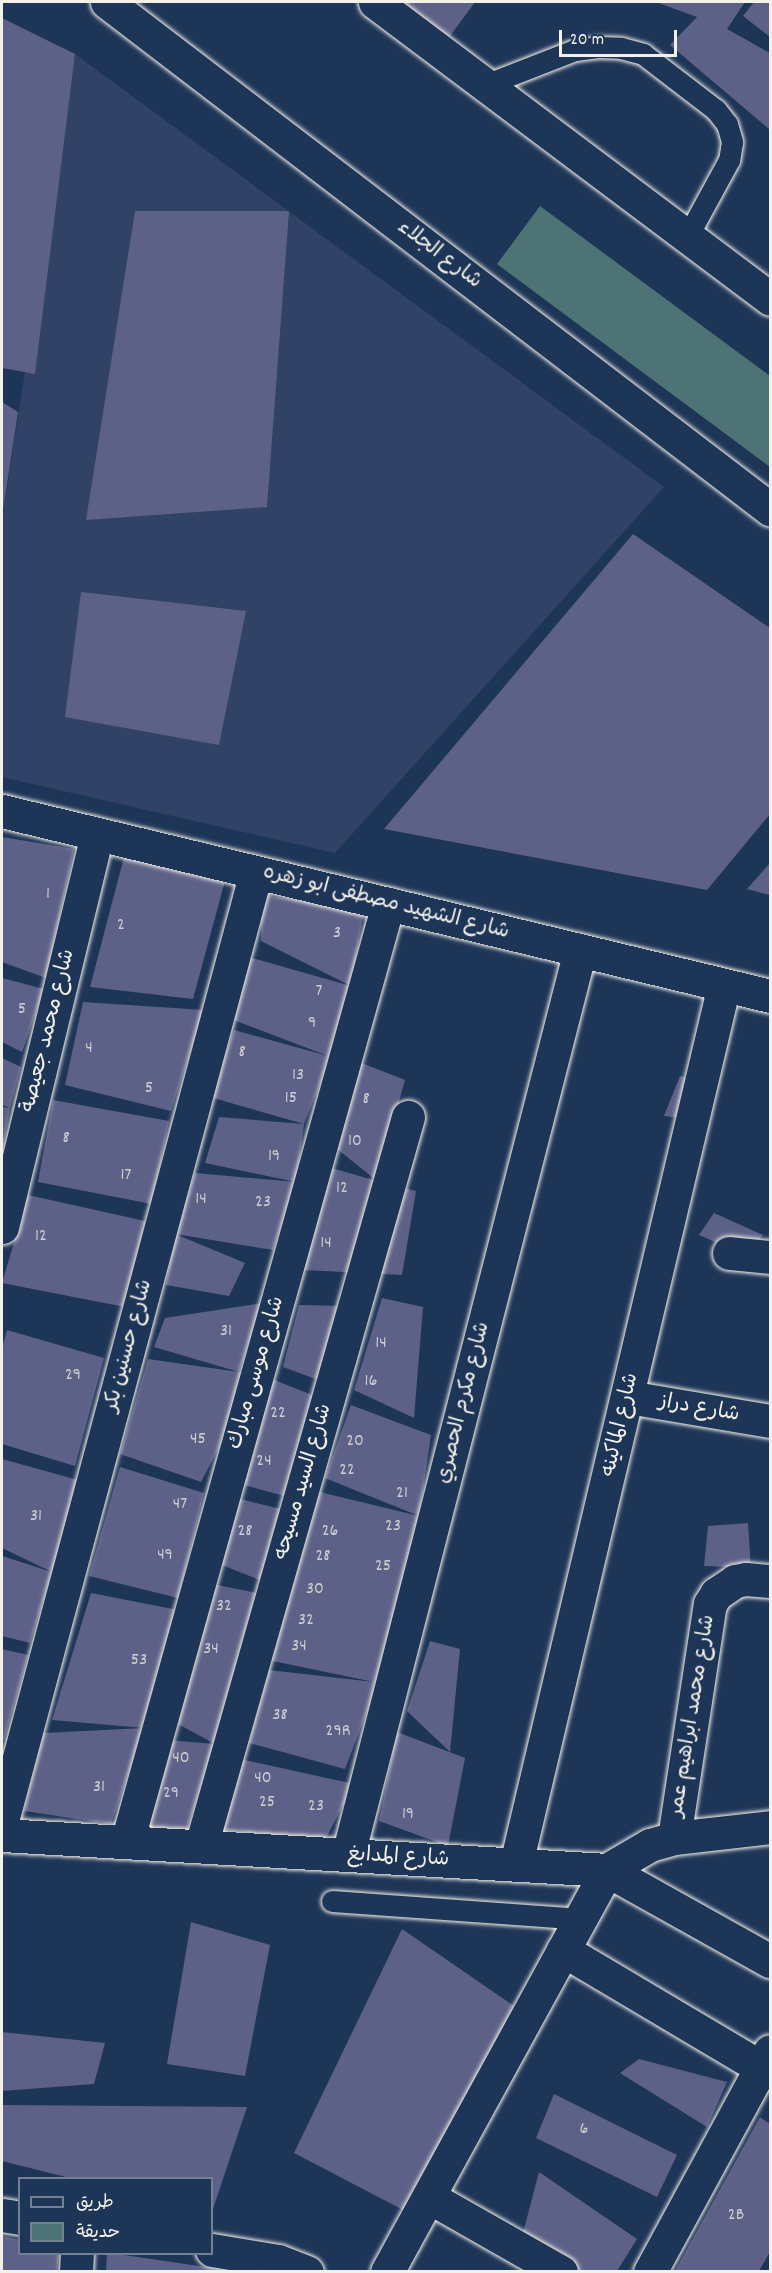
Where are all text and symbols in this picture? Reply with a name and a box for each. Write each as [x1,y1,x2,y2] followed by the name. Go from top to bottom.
[562,18,680,56] scale bar
[570,28,604,53] text: 20 m
[392,215,486,295] street label: شارع الجلاء
[260,860,512,946] street label: شارع الشهيد مصطفى ابو زهره
[46,884,50,906] house number: 1
[117,915,125,937] house number: 2
[333,923,341,945] house number: 3
[17,947,81,1115] street label: شارع محمد جعيصة
[316,981,322,1003] house number: 7
[18,999,26,1021] house number: 5
[308,1013,316,1035] house number: 9
[85,1038,93,1060] house number: 4
[238,1042,246,1064] house number: 8
[292,1065,304,1087] house number: 13
[145,1078,153,1100] house number: 5
[285,1088,297,1110] house number: 15
[362,1089,370,1111] house number: 8
[62,1128,70,1150] house number: 8
[348,1131,362,1153] house number: 10
[268,1146,280,1168] house number: 19
[121,1165,131,1187] house number: 17
[336,1178,348,1200] house number: 12
[195,1189,207,1211] house number: 14
[255,1192,271,1214] house number: 23
[35,1226,47,1248] house number: 12
[320,1233,332,1255] house number: 14
[99,1277,159,1415] street label: شارع حسنين بكر
[223,1294,291,1452] street label: شارع موسى مبارك
[432,1320,496,1486] street label: شارع مكرم الحصري
[220,1321,232,1343] house number: 31
[375,1333,387,1355] house number: 14
[65,1365,81,1387] house number: 29
[365,1371,377,1393] house number: 16
[597,1371,645,1479] street label: شارع الماكينه
[657,1390,741,1428] street label: شارع دراز
[270,1401,338,1563] street label: شارع السيد مسيحه
[270,1403,286,1425] house number: 22
[190,1429,206,1451] house number: 45
[346,1431,364,1453] house number: 20
[256,1451,272,1473] house number: 24
[339,1460,355,1482] house number: 22
[396,1483,408,1505] house number: 21
[173,1494,187,1516] house number: 47
[30,1506,42,1528] house number: 31
[385,1516,401,1538] house number: 23
[237,1521,253,1543] house number: 28
[322,1521,338,1543] house number: 26
[157,1545,173,1567] house number: 49
[315,1546,331,1568] house number: 28
[375,1556,391,1578] house number: 25
[306,1579,324,1601] house number: 30
[216,1596,232,1618] house number: 32
[298,1610,314,1632] house number: 32
[665,1613,721,1819] street label: شارع محمد ابراهيم عمر
[291,1636,307,1658] house number: 34
[203,1639,219,1661] house number: 34
[131,1650,147,1672] house number: 53
[272,1705,288,1727] house number: 38
[326,1721,350,1743] house number: 29R
[172,1748,190,1770] house number: 40
[254,1768,272,1790] house number: 40
[93,1777,105,1799] house number: 31
[163,1783,179,1805] house number: 29
[259,1792,275,1814] house number: 25
[308,1796,324,1818] house number: 23
[402,1804,414,1826] house number: 19
[346,1843,450,1873] street label: شارع المدابغ
[580,2119,588,2141] house number: 6
[18,2177,213,2255] legend
[76,2191,114,2216] text: طريق
[728,2205,744,2227] house number: 2B
[76,2221,120,2246] text: حديقة

